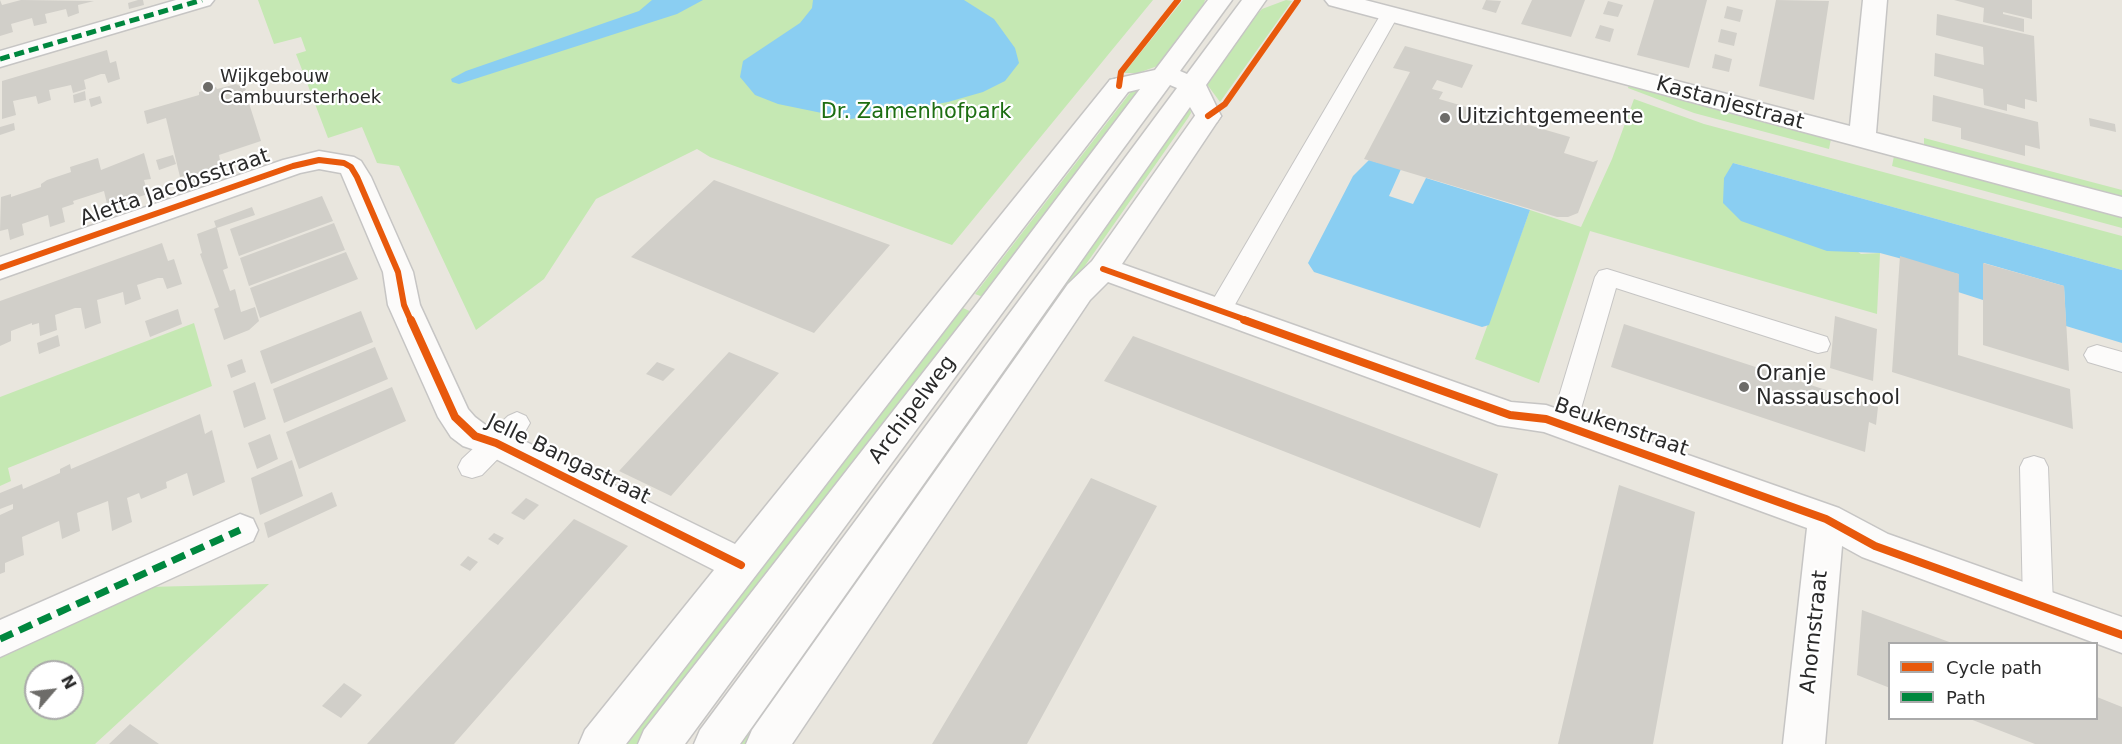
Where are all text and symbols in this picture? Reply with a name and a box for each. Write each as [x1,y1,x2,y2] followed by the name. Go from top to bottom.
[220,66,381,109] place label: Wijkgebouw Cambuursterhoek
[1653,72,1807,136] street label: Kastanjestraat
[201,80,215,94] marker: Wijkgebouw Cambuursterhoek
[821,100,1011,126] park label: Dr. Zamenhofpark
[1457,105,1643,131] place label: Uitzichtgemeente
[1438,111,1452,125] marker: Uitzichtgemeente
[77,144,273,232] street label: Aletta Jacobsstraat
[864,351,962,469] street label: Archipelweg
[1756,362,1900,412] place label: Oranje Nassauschool
[1737,380,1751,394] marker: Oranje Nassauschool
[1551,393,1691,463] street label: Beukenstraat
[482,409,654,511] street label: Jelle Bangastraat
[1796,569,1834,695] street label: Ahornstraat
[1888,642,2098,720] legend
[1946,657,2042,678] text: Cycle path
[24,660,84,720] north arrow
[57,672,80,693] text: N
[1946,687,1986,708] text: Path

